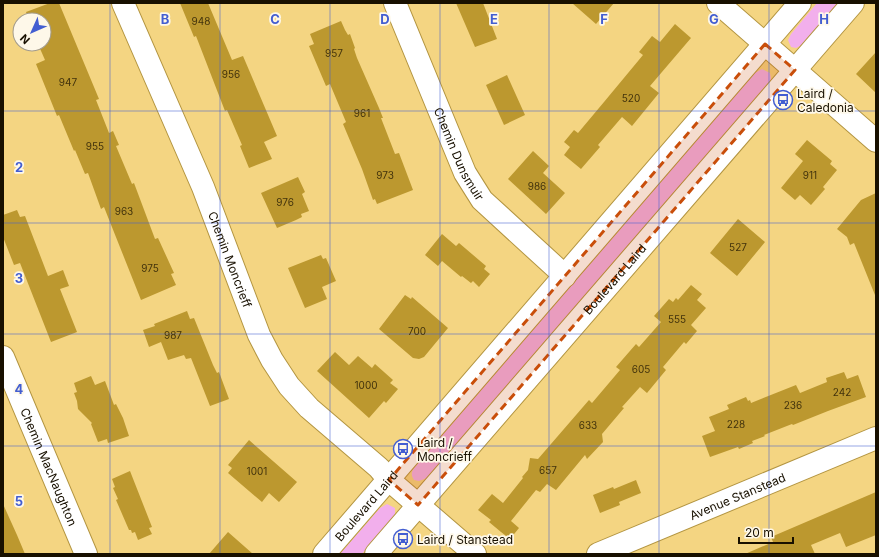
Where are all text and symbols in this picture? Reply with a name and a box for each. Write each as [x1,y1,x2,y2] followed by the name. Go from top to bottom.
[161,11,170,27] text: B
[270,11,280,27] text: C
[380,11,390,27] text: D
[490,11,498,27] text: E
[600,11,608,27] text: F
[709,11,719,27] text: G
[819,11,829,27] text: H
[12,12,52,52] north arrow
[192,15,210,27] house number: 948
[17,31,33,47] text: N
[325,47,343,59] house number: 957
[222,68,240,80] house number: 956
[59,76,77,88] house number: 947
[797,86,854,115] place label: Laird / Caledonia
[772,89,794,111] bus stop icon: Laird / Caledonia
[622,92,640,104] house number: 520
[431,105,488,203] street label: Chemin Dunsmuir
[354,107,370,119] house number: 961
[86,140,104,152] house number: 955
[15,159,23,175] text: 2
[376,169,394,181] house number: 973
[803,169,817,181] house number: 911
[528,180,546,192] house number: 986
[276,196,294,208] house number: 976
[115,205,133,217] house number: 963
[205,209,256,310] street label: Chemin Moncrieff
[580,240,649,317] street label: Boulevard Laird
[729,241,747,253] house number: 527
[141,262,159,274] house number: 975
[15,270,23,286] text: 3
[668,313,686,325] house number: 555
[408,325,426,337] house number: 700
[164,329,182,341] house number: 987
[632,363,650,375] house number: 605
[355,379,378,391] house number: 1000
[15,381,24,397] text: 4
[833,386,851,398] house number: 242
[784,399,802,411] house number: 236
[18,405,81,528] street label: Chemin MacNaughton
[727,418,745,430] house number: 228
[579,419,597,431] house number: 633
[417,435,473,464] place label: Laird / Moncrieff
[392,438,414,460] bus stop icon: Laird / Moncrieff
[539,464,557,476] house number: 657
[247,465,267,477] house number: 1001
[331,467,400,544] street label: Boulevard Laird
[687,469,788,523] street label: Avenue Stanstead
[15,493,23,509] text: 5
[739,519,793,545] scale bar
[745,525,774,540] text: 20 m
[392,528,414,550] bus stop icon: Laird / Stanstead
[417,532,513,547] place label: Laird / Stanstead

